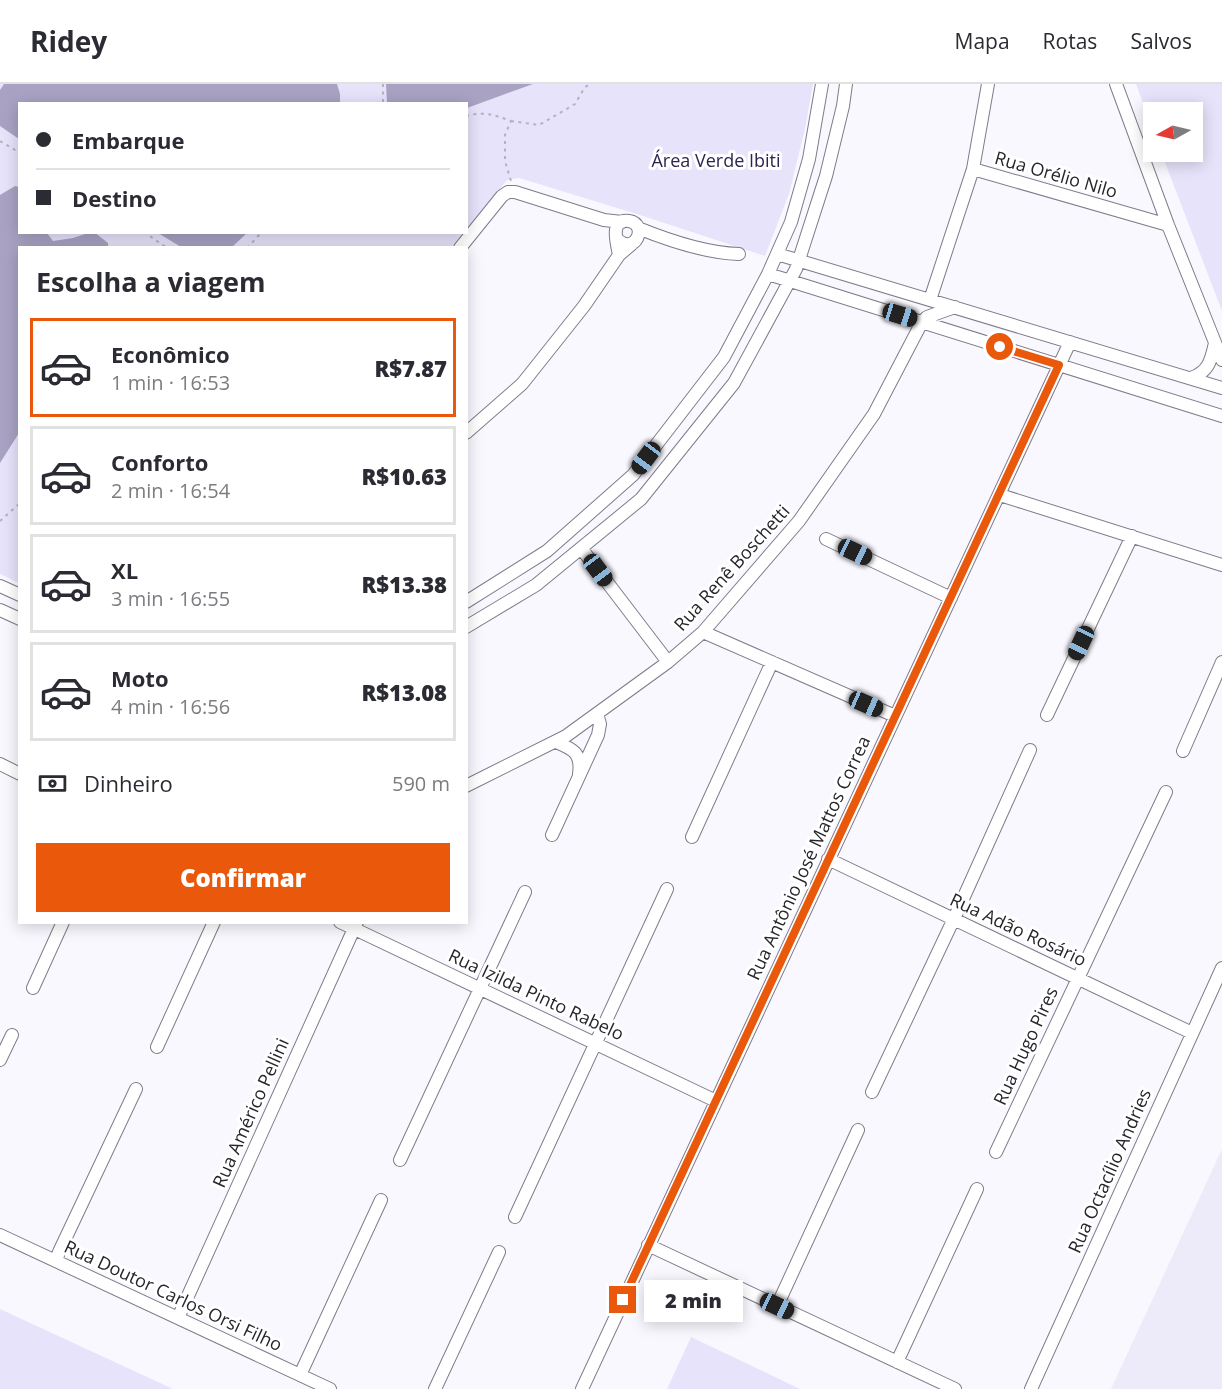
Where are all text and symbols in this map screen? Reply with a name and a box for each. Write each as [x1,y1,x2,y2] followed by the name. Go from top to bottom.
[30,22,107,60] text: Ridey
[955,27,1010,55] text: Mapa
[1043,27,1097,55] text: Rotas
[1130,27,1192,55] text: Salvos
[1143,102,1203,162] north arrow
[1143,102,1203,162] map controls
[72,125,185,155] text: Embarque
[992,145,1120,203] street label: Rua Orélio Nilo
[651,148,781,172] park label: Área Verde Ibiti
[72,183,157,213] text: Destino
[36,263,265,300] text: Escolha a viagem
[880,301,920,329] car
[986,333,1013,360] route start
[111,339,230,369] text: Econômico
[39,341,93,395] icon: car
[374,353,447,383] text: R$7.87
[111,369,230,396] text: 1 min · 16:53
[628,438,664,478] car
[111,447,208,477] text: Conforto
[39,449,93,503] icon: car
[361,461,447,491] text: R$10.63
[111,477,230,504] text: 2 min · 16:54
[668,499,794,636] street label: Rua Renê Boschetti
[835,536,875,568] car
[580,550,616,590] car
[111,555,138,585] text: XL
[39,557,93,611] icon: car
[361,569,447,599] text: R$13.38
[111,585,230,612] text: 3 min · 16:55
[1065,623,1097,663] car
[111,663,169,693] text: Moto
[39,665,93,719] icon: car
[361,677,447,707] text: R$13.08
[846,688,886,720] car
[111,693,230,720] text: 4 min · 16:56
[741,732,875,984] street label: Rua Antônio José Mattos Correa
[36,767,69,800] icon: cash
[84,768,173,798] text: Dinheiro
[392,770,450,797] text: 590 m
[36,843,450,912] button: Confirmar
[946,887,1091,971] street label: Rua Adão Rosário
[445,943,628,1045] street label: Rua Izilda Pinto Rabelo
[987,983,1063,1109] street label: Rua Hugo Pires
[206,1034,294,1191] street label: Rua Américo Pellini
[1062,1085,1156,1257] street label: Rua Octacílio Andries
[61,1234,286,1356] street label: Rua Doutor Carlos Orsi Filho
[644,1279,743,1321] callout: 2 min
[609,1286,636,1313] route end
[665,1287,722,1314] text: 2 min
[757,1290,797,1322] car

